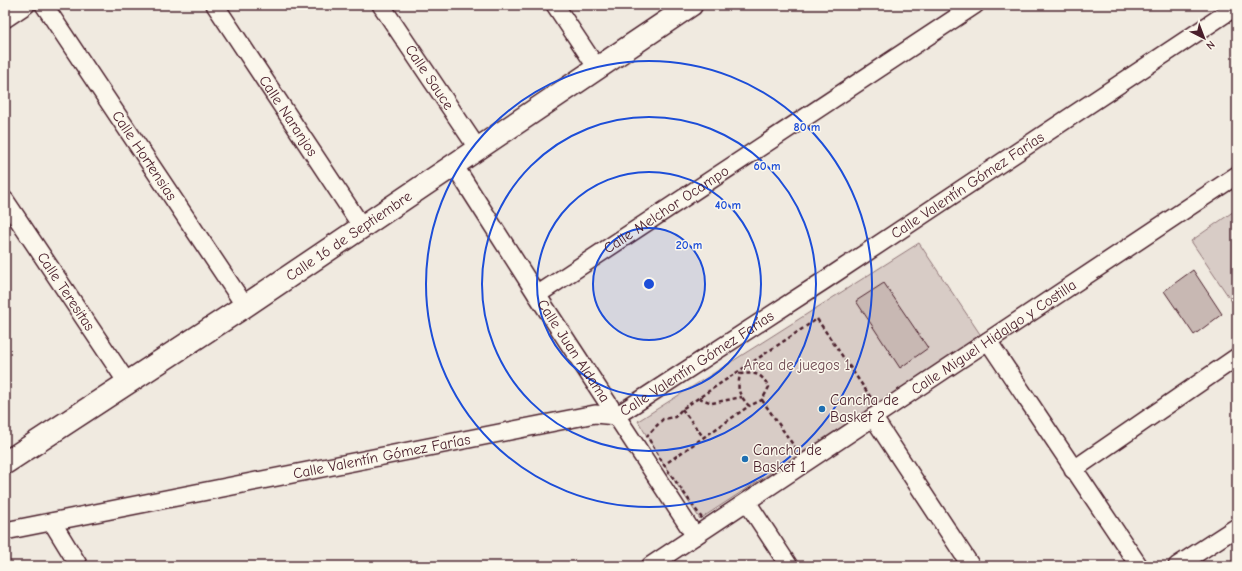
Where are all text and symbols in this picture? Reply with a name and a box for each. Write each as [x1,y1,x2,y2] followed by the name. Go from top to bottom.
[1184,18,1224,58] north arrow
[1203,38,1217,52] text: N
[401,41,458,114] street label: Calle Sauce
[255,72,322,160] street label: Calle Naranjos
[108,107,181,204] street label: Calle Hortensias
[794,120,820,134] text: 80 m
[887,128,1047,243] street label: Calle Valentín Gómez Farías
[754,159,780,173] text: 60 m
[600,161,732,257] street label: Calle Melchor Ocampo
[282,187,416,285] street label: Calle 16 de Septiembre
[715,198,741,212] text: 40 m
[676,238,702,252] text: 20 m
[33,249,99,334] street label: Calle Teresitas
[908,276,1080,399] street label: Calle Miguel Hidalgo y Costilla
[642,277,656,291] centre of rings
[533,296,614,406] street label: Calle Juan Aldama
[616,307,777,420] street label: Calle Valentín Gómez Farías
[744,356,850,374] park label: Area de juegos 1
[830,391,899,426] place label: Cancha de Basket 2
[817,404,827,414] marker: Cancha de Basket 2
[292,430,472,483] street label: Calle Valentín Gómez Farías
[753,441,822,476] place label: Cancha de Basket 1
[740,454,750,464] marker: Cancha de Basket 1

